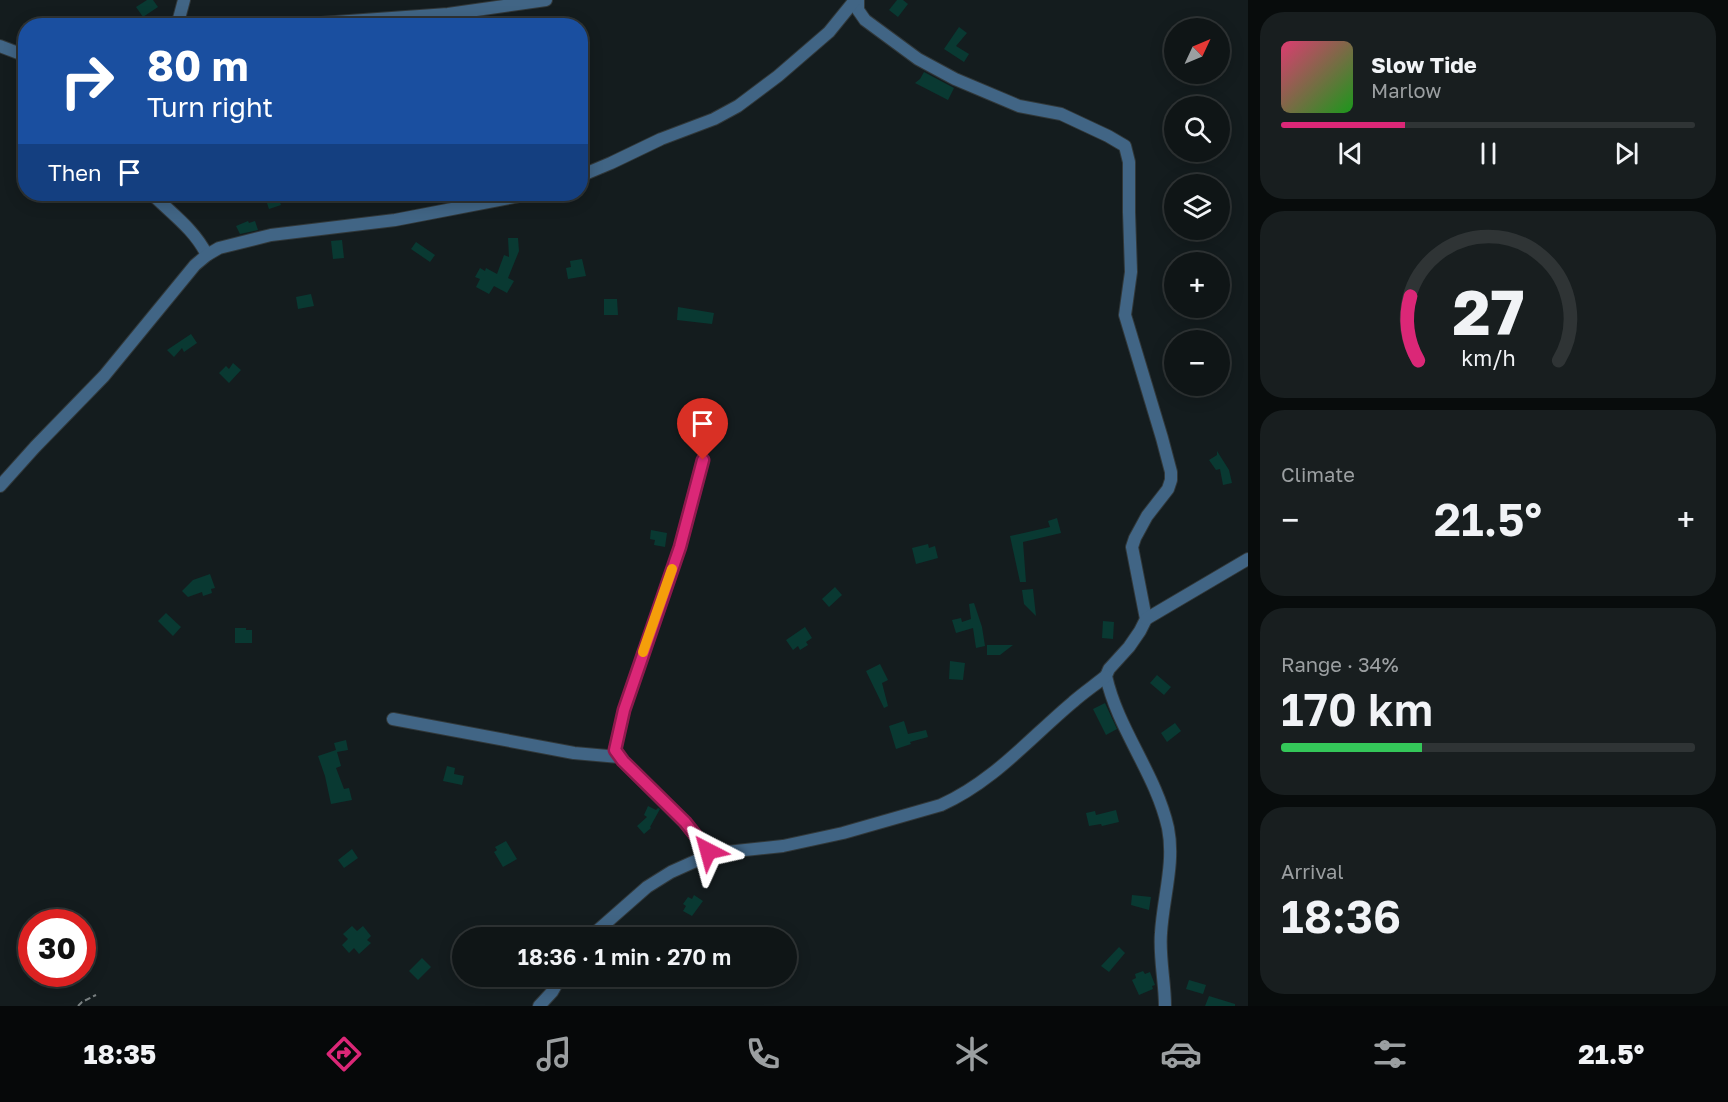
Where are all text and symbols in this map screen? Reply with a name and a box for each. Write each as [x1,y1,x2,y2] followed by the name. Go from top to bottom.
[1164,18,1230,84] north arrow
[1164,18,1230,396] map controls
[147,40,248,90] text: 80 m
[48,42,126,120] icon: right
[1371,51,1477,78] text: Slow Tide
[1371,78,1442,102] text: Marlow
[147,91,273,123] text: Turn right
[1164,96,1230,162] button: search
[1334,137,1367,170] icon: previous
[1472,137,1505,170] icon: pause
[1610,137,1643,170] icon: next
[113,156,146,189] icon: arrive
[48,159,101,186] text: Then
[1164,174,1230,240] button: layers
[1164,252,1230,318] button: +
[1452,274,1524,349] text: 27
[1164,330,1230,396] button: −
[1461,346,1515,372] text: km/h
[677,398,728,460] pin
[686,407,719,440] icon: arrive
[1281,462,1355,486] text: Climate
[1434,492,1542,546] text: 21.5°
[1281,500,1299,539] text: −
[1677,500,1695,539] text: +
[1281,652,1399,676] text: Range · 34%
[1281,682,1433,736] text: 170 km
[676,819,740,883] position arrow
[1281,859,1344,883] text: Arrival
[1281,889,1401,943] text: 18:36
[18,909,96,987] speed limit sign: 30
[518,943,731,970] text: 18:36 · 1 min · 270 m
[323,1033,365,1075] icon: directions
[533,1033,575,1075] icon: music
[742,1033,784,1075] icon: phone
[951,1033,993,1075] icon: climate
[1160,1033,1202,1075] icon: car
[1369,1033,1411,1075] icon: filters
[84,1038,156,1070] text: 18:35
[1578,1038,1644,1070] text: 21.5°

